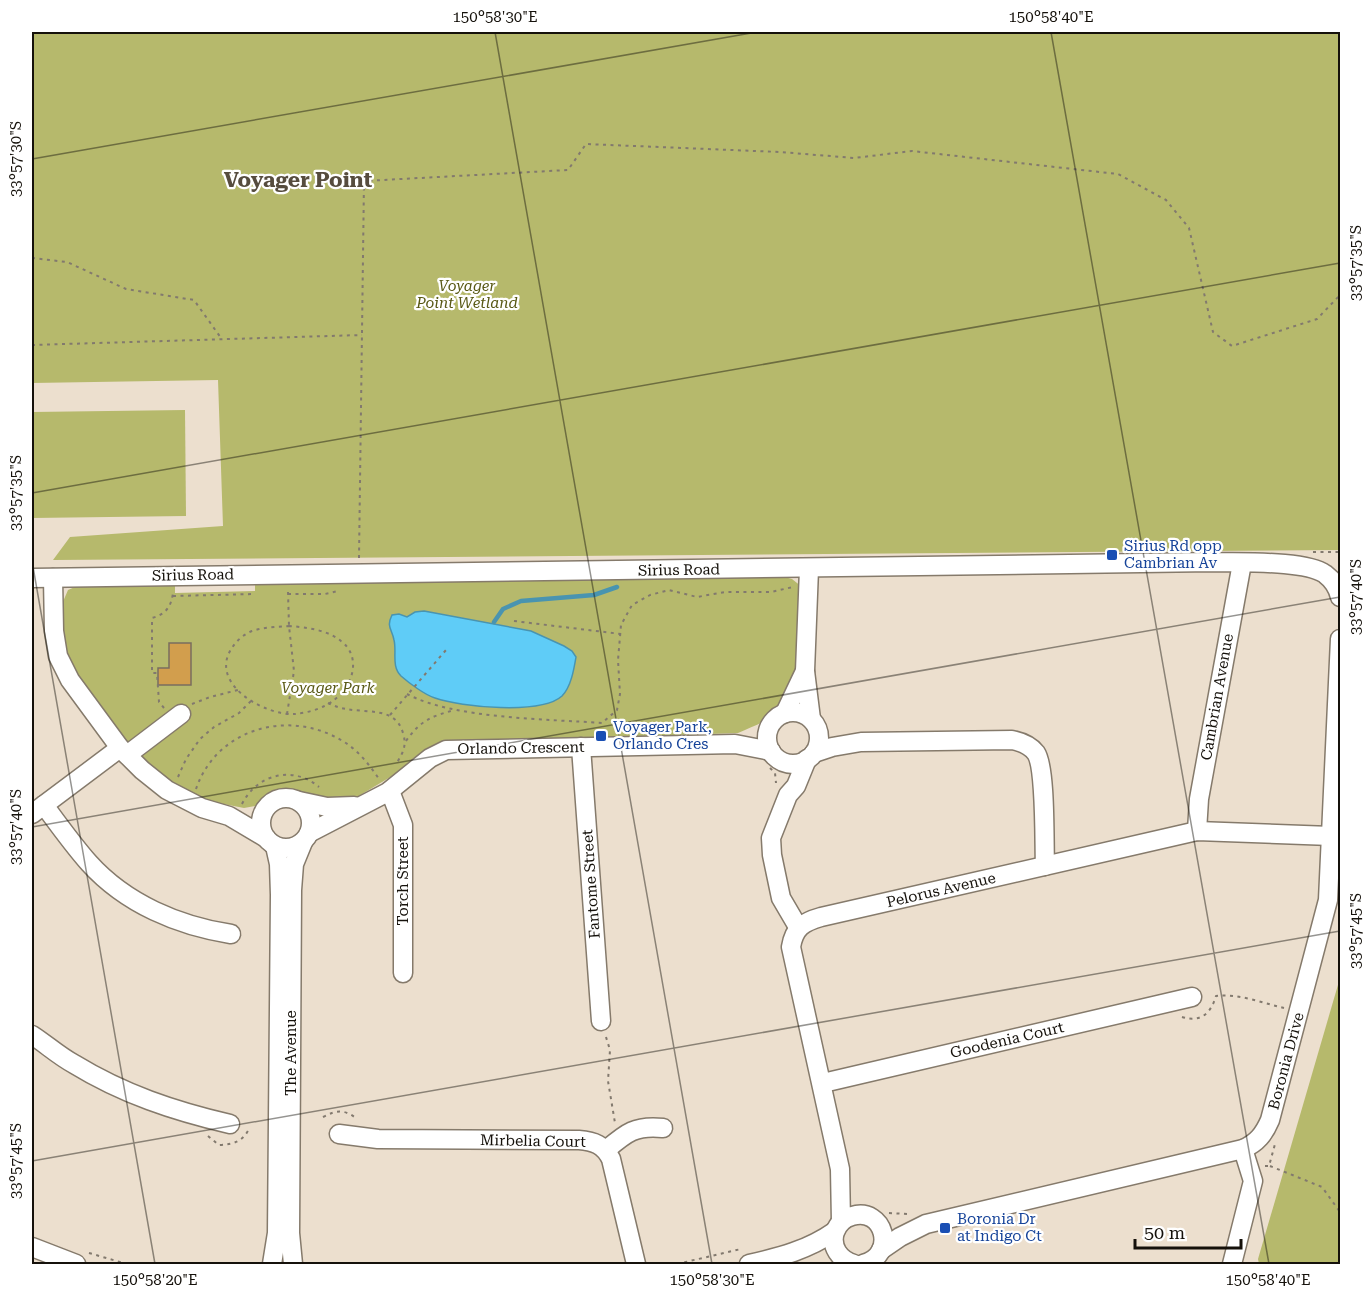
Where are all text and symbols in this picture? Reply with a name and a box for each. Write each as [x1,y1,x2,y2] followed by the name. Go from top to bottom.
[452,8,538,26] text: 150°58'30"E
[1008,8,1094,26] text: 150°58'40"E
[7,121,25,197] text: 33°57'30"S
[224,168,373,192] district label: Voyager Point
[1347,225,1365,301] text: 33°57'35"S
[415,277,518,312] park label: Voyager Point Wetland
[7,455,25,531] text: 33°57'35"S
[1124,537,1222,572] place label: Sirius Rd opp Cambrian Av
[1105,548,1119,562] marker: Sirius Rd opp Cambrian Av
[1347,559,1365,635] text: 33°57'40"S
[638,560,721,580] street label: Sirius Road
[152,565,235,585] street label: Sirius Road
[1197,632,1237,762] street label: Cambrian Avenue
[281,679,376,697] park label: Voyager Park
[613,718,712,753] place label: Voyager Park, Orlando Cres
[594,729,608,743] marker: Voyager Park, Orlando Cres
[457,738,585,758] street label: Orlando Crescent
[7,789,25,865] text: 33°57'40"S
[578,828,604,939] street label: Fantome Street
[394,836,412,926] street label: Torch Street
[885,869,997,911] street label: Pelorus Avenue
[1347,893,1365,969] text: 33°57'45"S
[282,1010,300,1096] street label: The Avenue
[1264,1010,1308,1112] street label: Boronia Drive
[948,1018,1066,1062] street label: Goodenia Court
[7,1123,25,1199] text: 33°57'45"S
[480,1131,586,1151] street label: Mirbelia Court
[957,1210,1042,1245] place label: Boronia Dr at Indigo Ct
[1135,1212,1242,1250] scale bar
[938,1221,952,1235] marker: Boronia Dr at Indigo Ct
[1144,1222,1185,1243] text: 50 m
[112,1271,198,1289] text: 150°58'20"E
[669,1271,755,1289] text: 150°58'30"E
[1225,1271,1311,1289] text: 150°58'40"E

